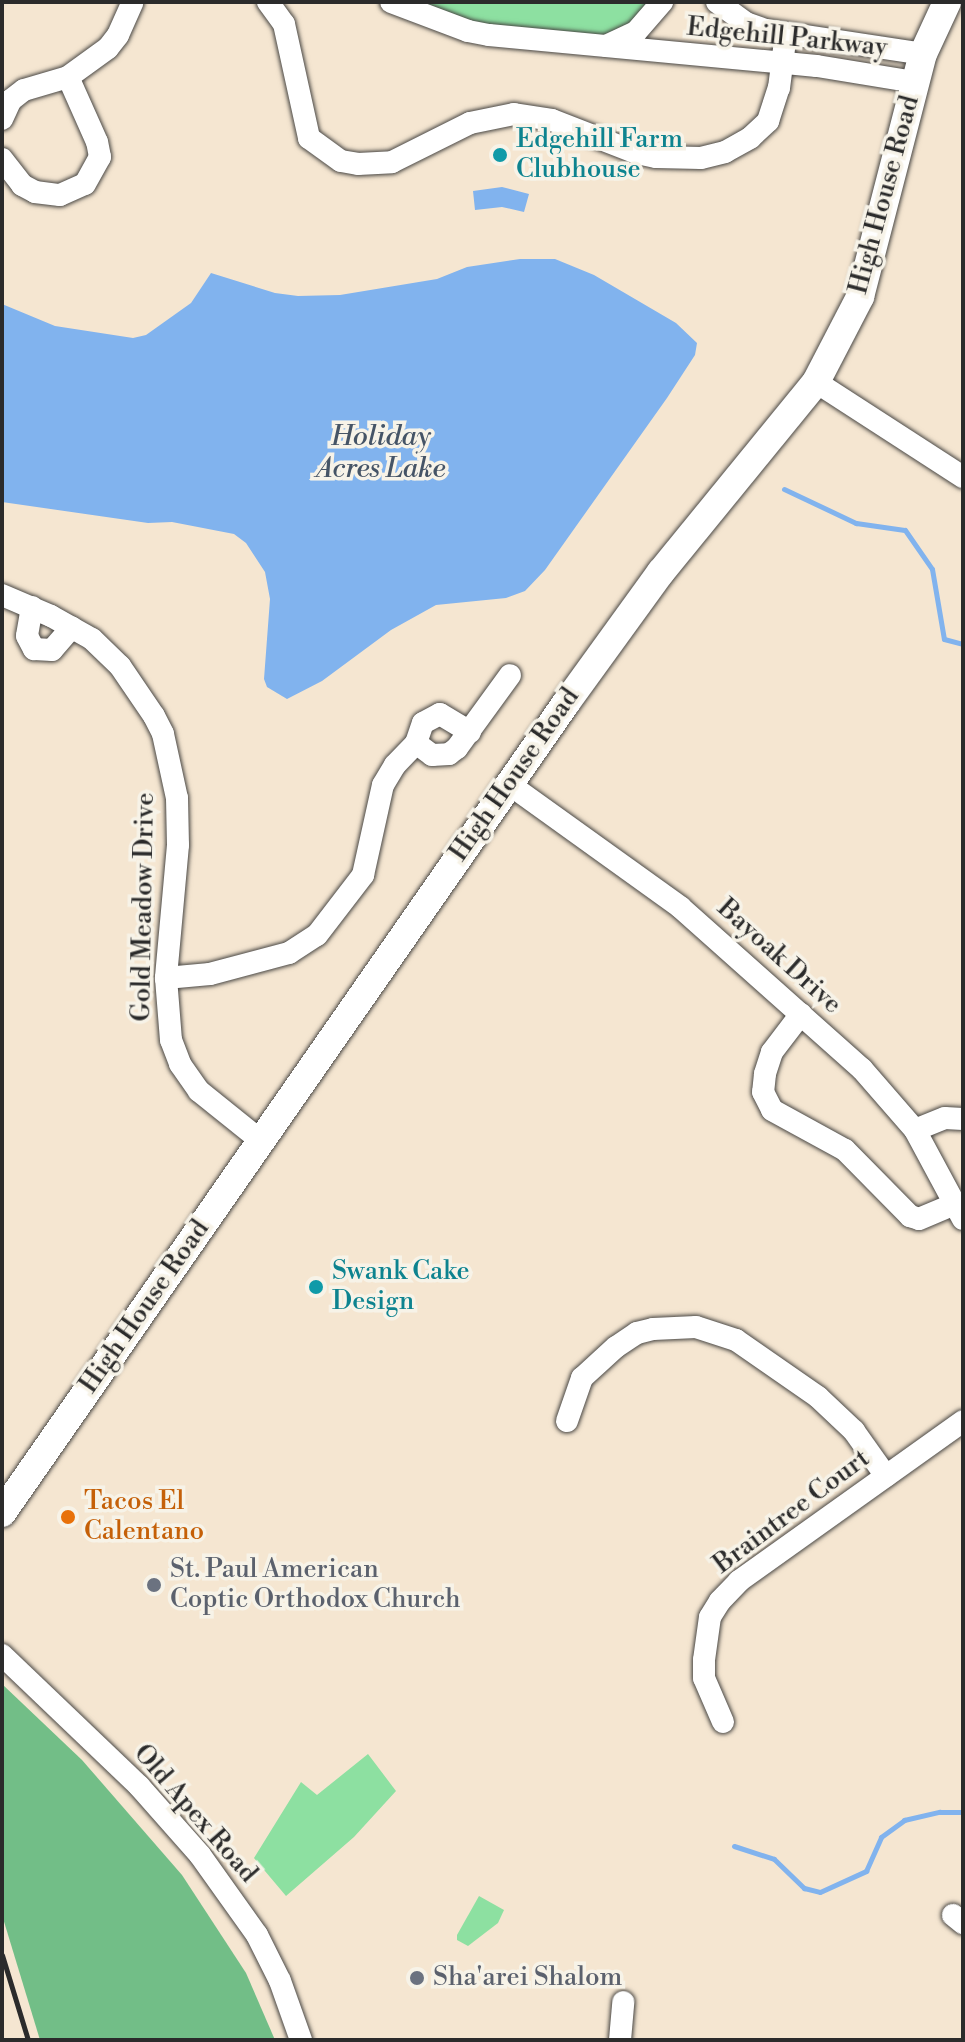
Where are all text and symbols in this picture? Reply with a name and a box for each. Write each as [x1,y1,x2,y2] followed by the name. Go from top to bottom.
[685,12,889,64] street label: Edgehill Parkway
[844,92,926,298] street label: High House Road
[516,124,683,186] place label: Edgehill Farm Clubhouse
[491,146,509,164] marker: Edgehill Farm Clubhouse
[316,420,446,486] water label: Holiday Acres Lake
[444,682,586,868] street label: High House Road
[126,792,162,1022] street label: Gold Meadow Drive
[711,893,847,1021] street label: Bayoak Drive
[74,1214,216,1400] street label: High House Road
[332,1256,470,1318] place label: Swank Cake Design
[307,1278,325,1296] marker: Swank Cake Design
[708,1443,876,1581] street label: Braintree Court
[84,1486,204,1548] place label: Tacos El Calentano
[59,1508,77,1526] marker: Tacos El Calentano
[170,1554,461,1616] place label: St. Paul American Coptic Orthodox Church
[145,1576,163,1594] marker: St. Paul American Coptic Orthodox Church
[127,1739,263,1889] street label: Old Apex Road
[433,1962,622,1994] place label: Sha'arei Shalom
[408,1969,426,1987] marker: Sha'arei Shalom

